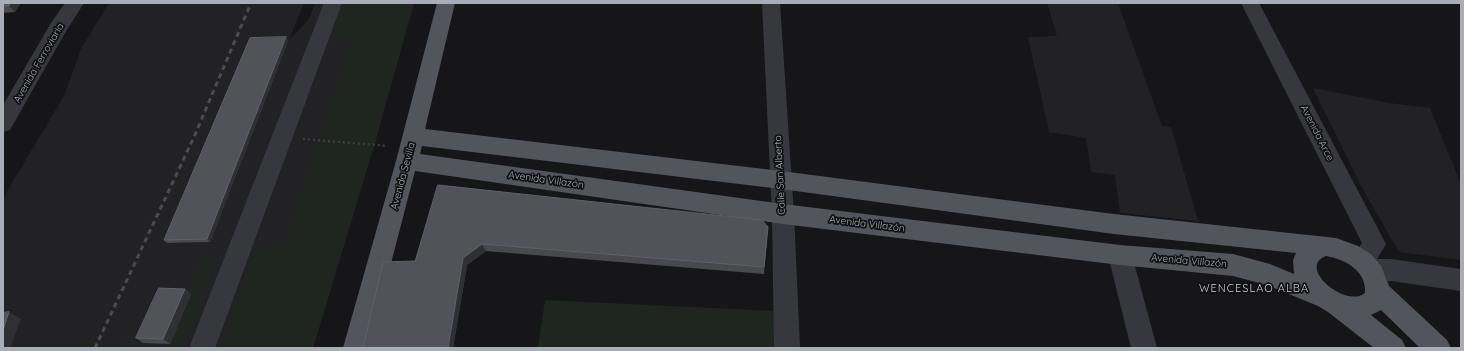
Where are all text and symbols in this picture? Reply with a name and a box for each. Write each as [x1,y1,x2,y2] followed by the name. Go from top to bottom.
[11,21,67,105] street label: Avenida Ferroviaria
[1298,103,1336,163] street label: Avenida Arce
[772,135,788,215] street label: Calle San Alberto
[388,141,418,211] street label: Avenida Sevilla
[508,169,584,191] street label: Avenida Villazón
[829,213,905,235] street label: Avenida Villazón
[1151,252,1227,270] street label: Avenida Villazón
[1199,282,1309,296] district label: WENCESLAO ALBA

